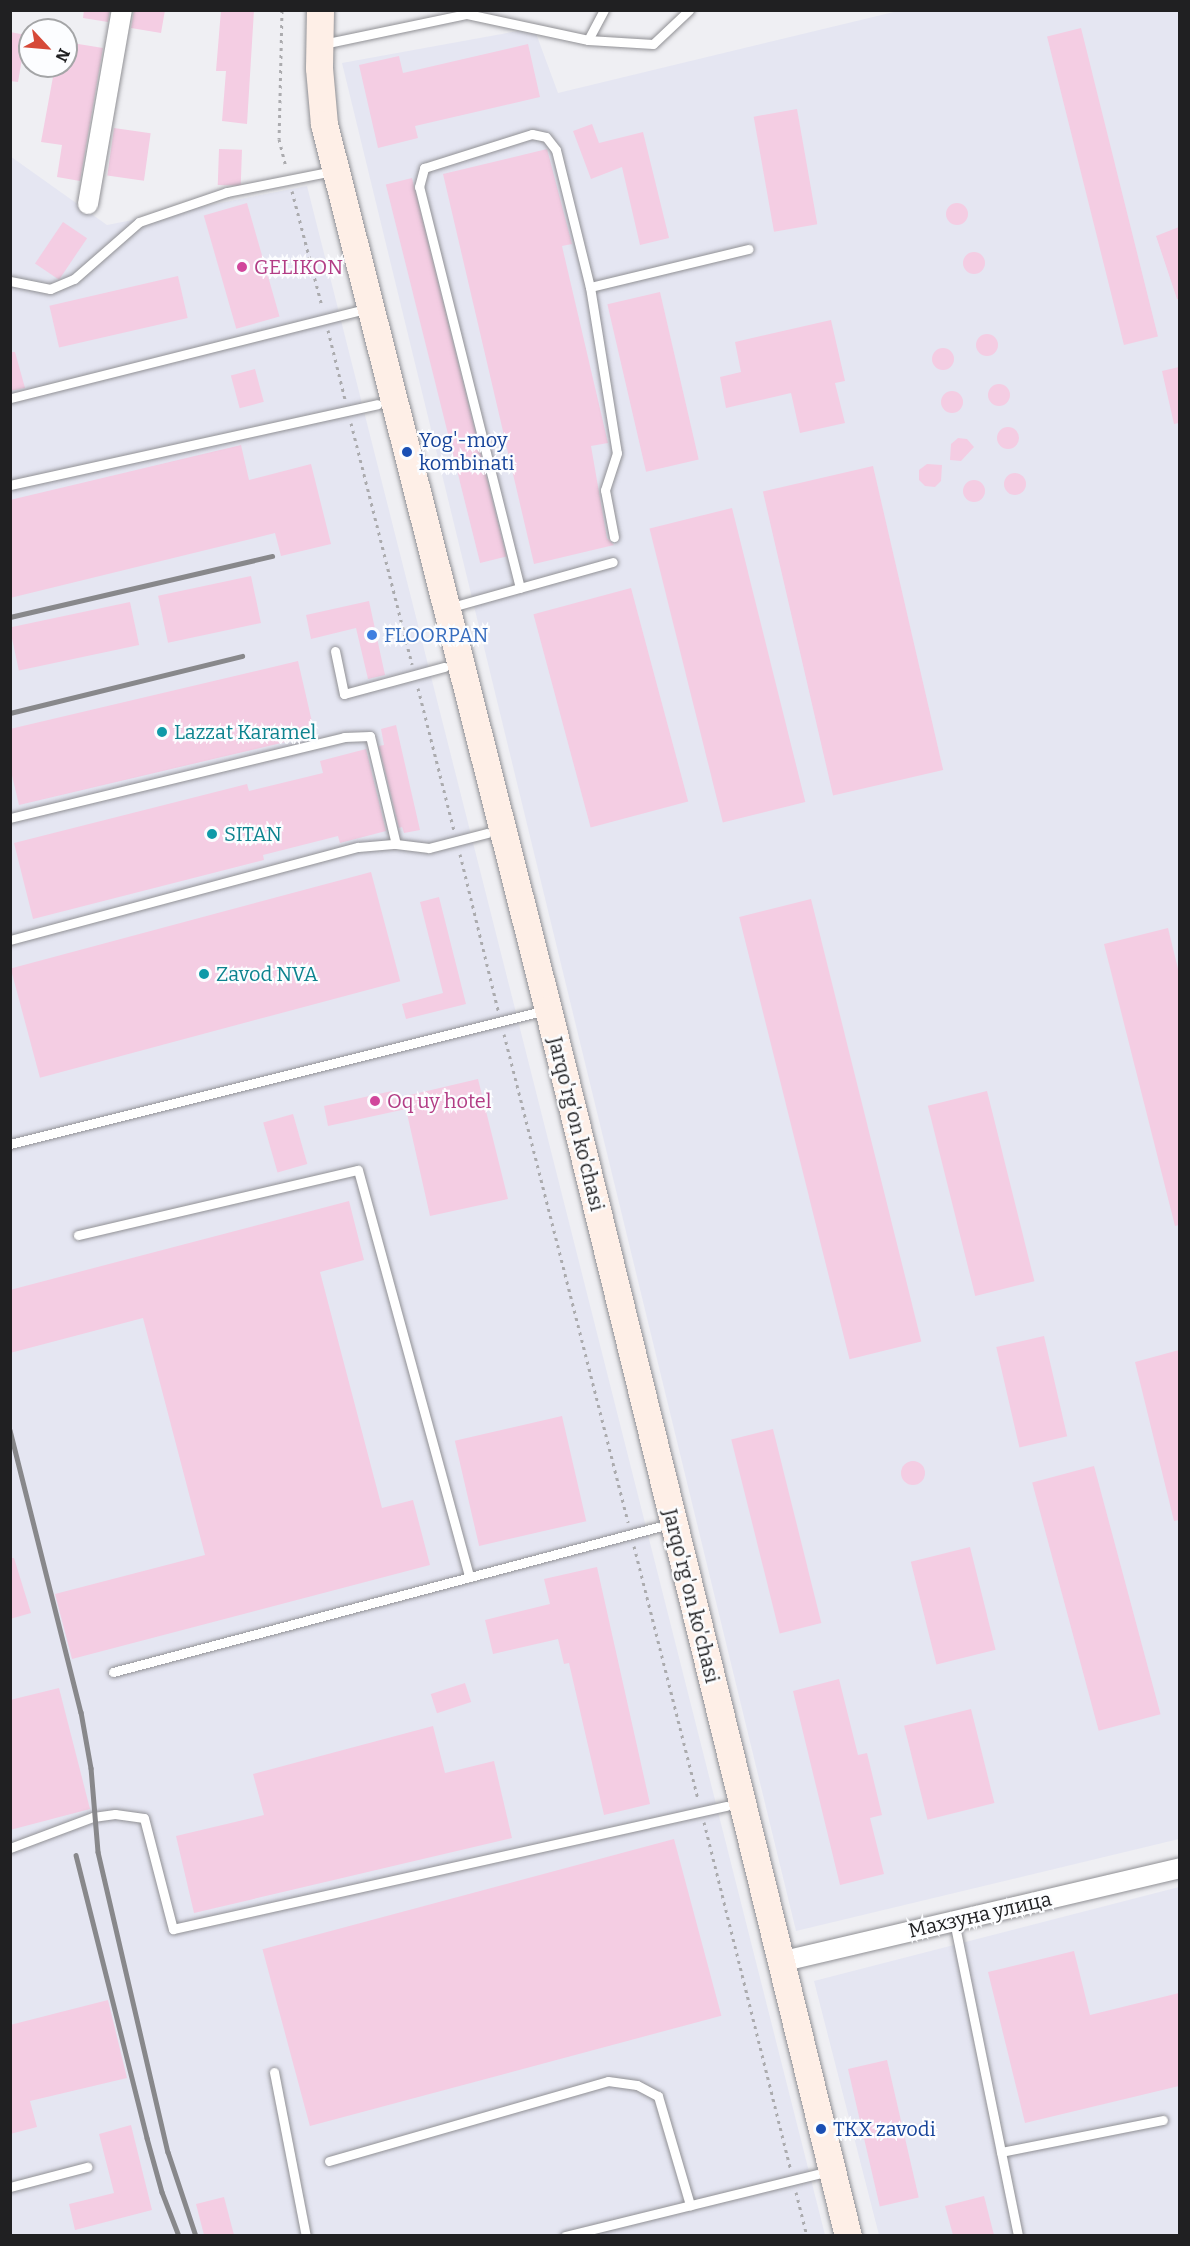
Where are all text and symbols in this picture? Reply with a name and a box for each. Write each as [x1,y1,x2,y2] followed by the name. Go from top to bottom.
[18,18,78,78] north arrow
[52,46,74,65] text: N
[254,255,343,279] place label: GELIKON
[235,260,249,274] marker: GELIKON
[419,428,515,475] place label: Yog'-moy kombinati
[400,445,414,459] marker: Yog'-moy kombinati
[384,623,488,647] place label: FLOORPAN
[365,628,379,642] marker: FLOORPAN
[174,720,316,744] place label: Lazzat Karamel
[155,725,169,739] marker: Lazzat Karamel
[224,822,282,846] place label: SITAN
[205,827,219,841] marker: SITAN
[216,962,318,986] place label: Zavod NVA
[197,967,211,981] marker: Zavod NVA
[543,1035,609,1213] street label: Jarqo'rg'on ko'chasi
[387,1089,492,1113] place label: Oq uy hotel
[368,1094,382,1108] marker: Oq uy hotel
[658,1507,724,1685] street label: Jarqo'rg'on ko'chasi
[906,1887,1054,1943] street label: Махзуна улица
[833,2117,936,2141] place label: TKX zavodi
[814,2122,828,2136] marker: TKX zavodi

